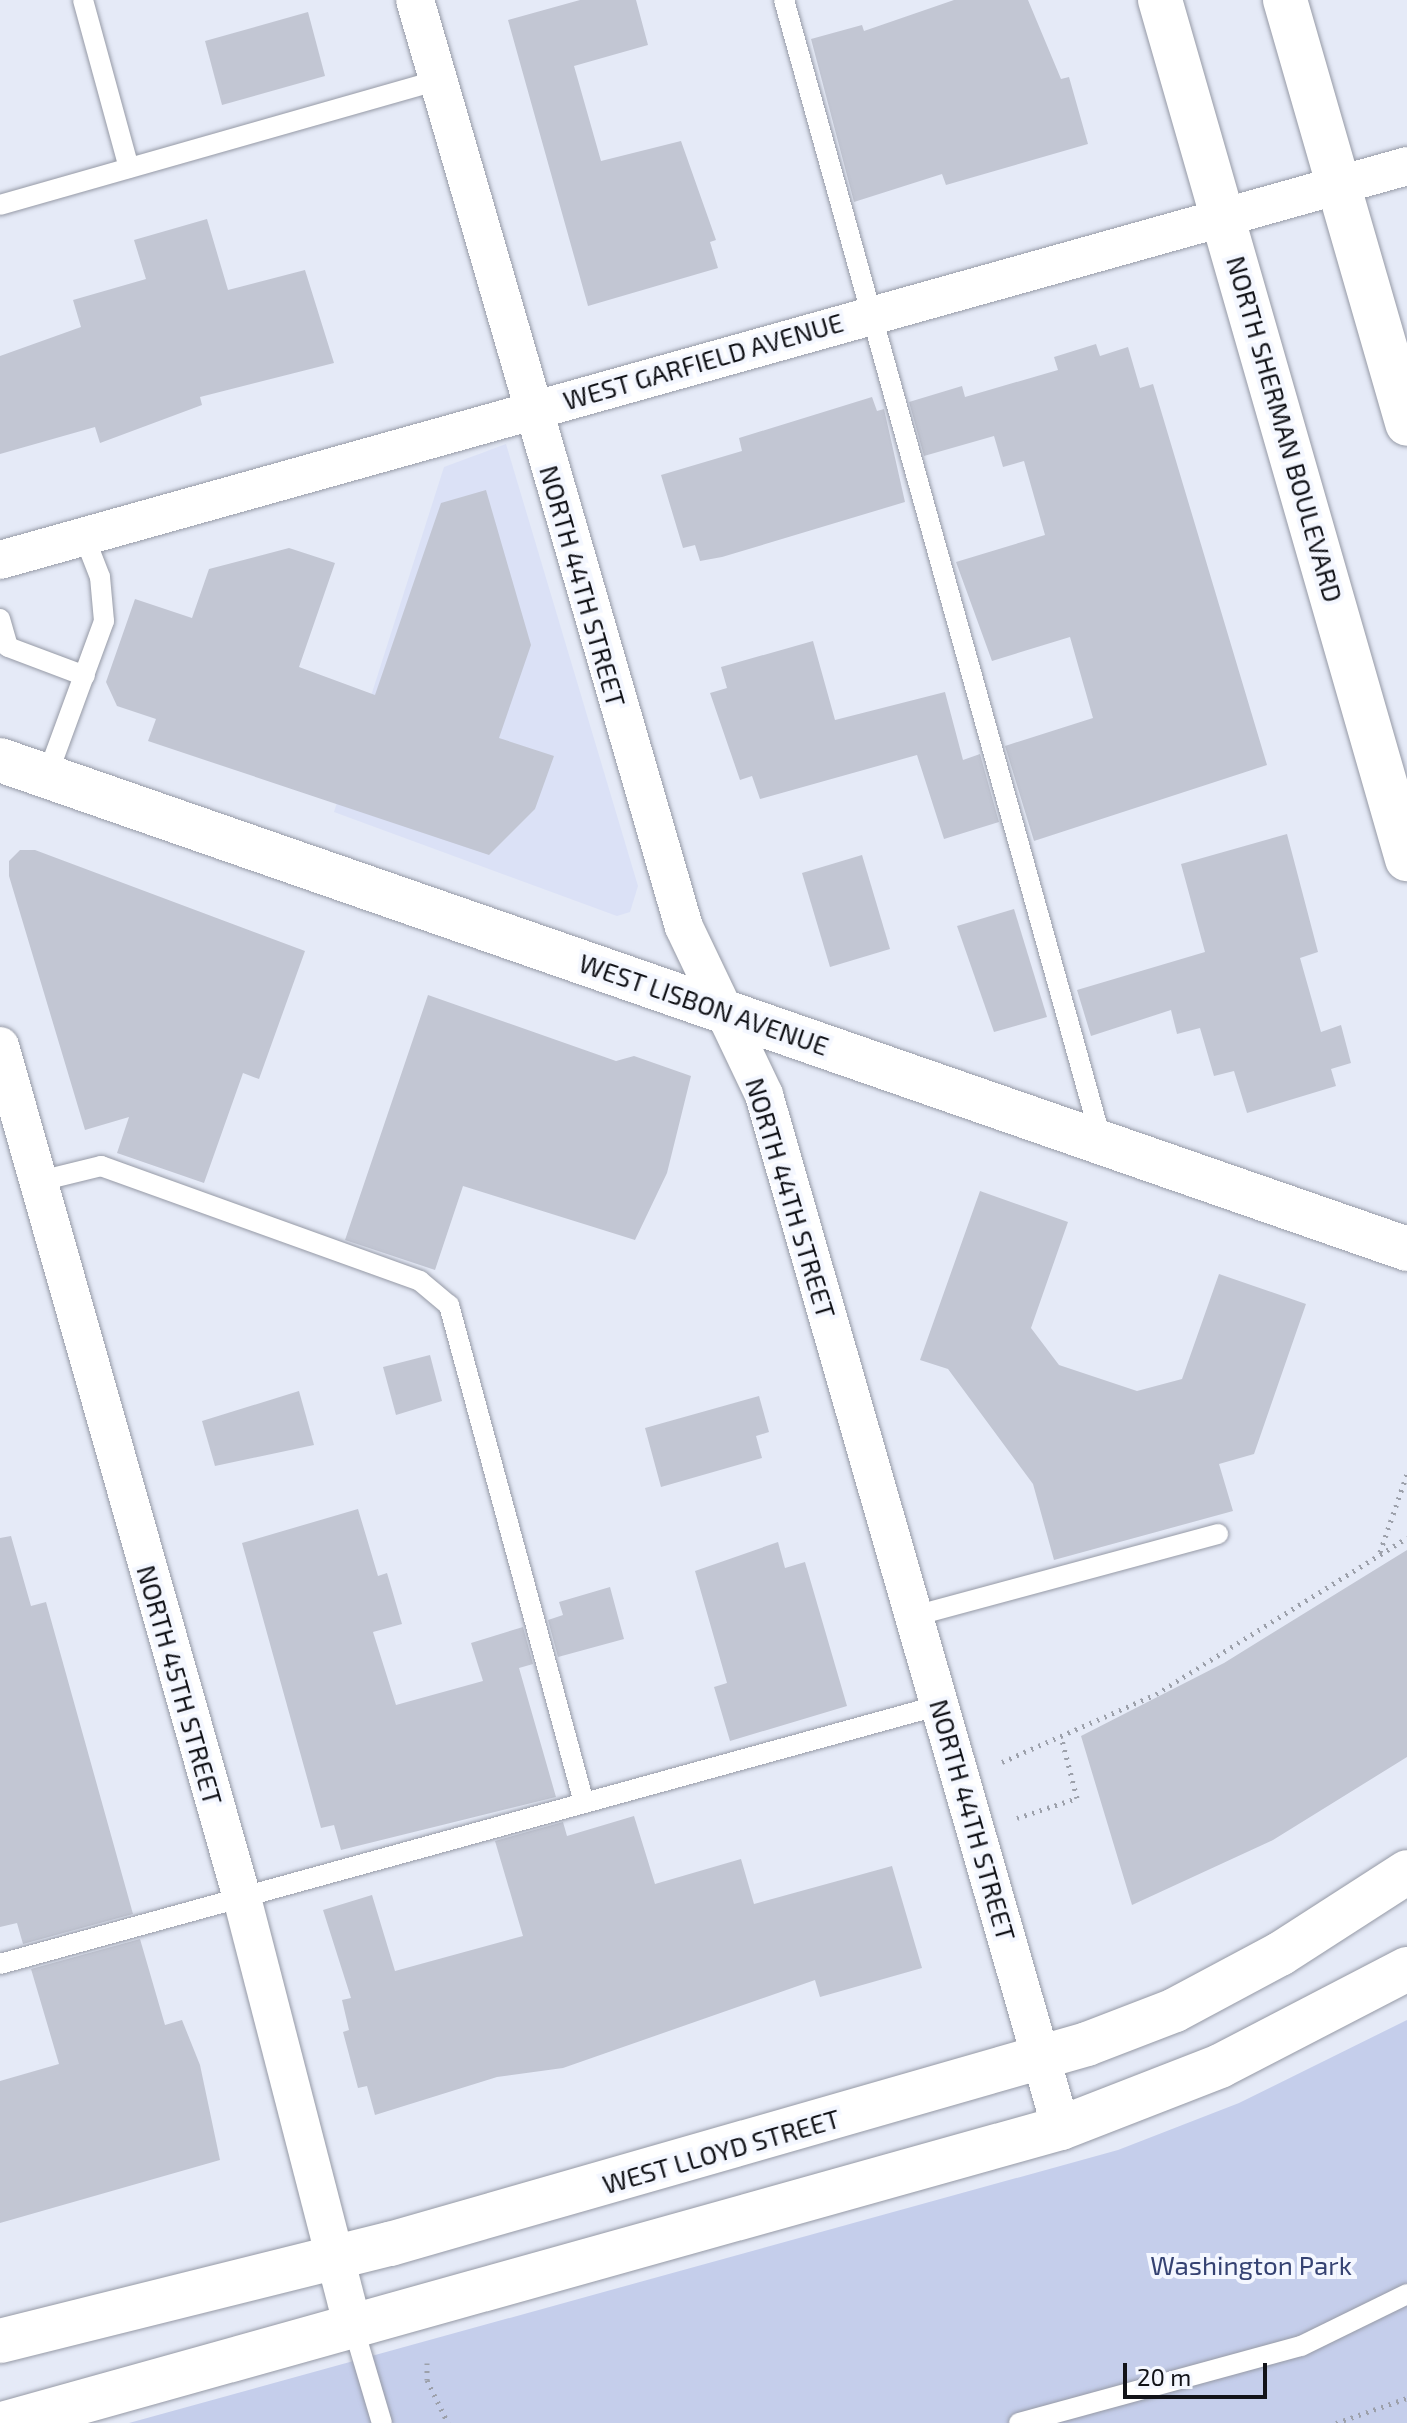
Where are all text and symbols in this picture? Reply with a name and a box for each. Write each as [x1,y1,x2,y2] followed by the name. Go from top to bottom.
[1221,252,1349,606] street label: NORTH SHERMAN BOULEVARD
[559,306,847,416] street label: WEST GARFIELD AVENUE
[534,462,632,710] street label: NORTH 44TH STREET
[575,946,833,1062] street label: WEST LISBON AVENUE
[740,1074,842,1322] street label: NORTH 44TH STREET
[131,1562,229,1808] street label: NORTH 45TH STREET
[924,1696,1022,1944] street label: NORTH 44TH STREET
[599,2102,843,2200] street label: WEST LLOYD STREET
[1150,2249,1352,2281] park label: Washington Park
[1127,2347,1271,2397] scale bar
[1137,2362,1191,2391] text: 20 m

